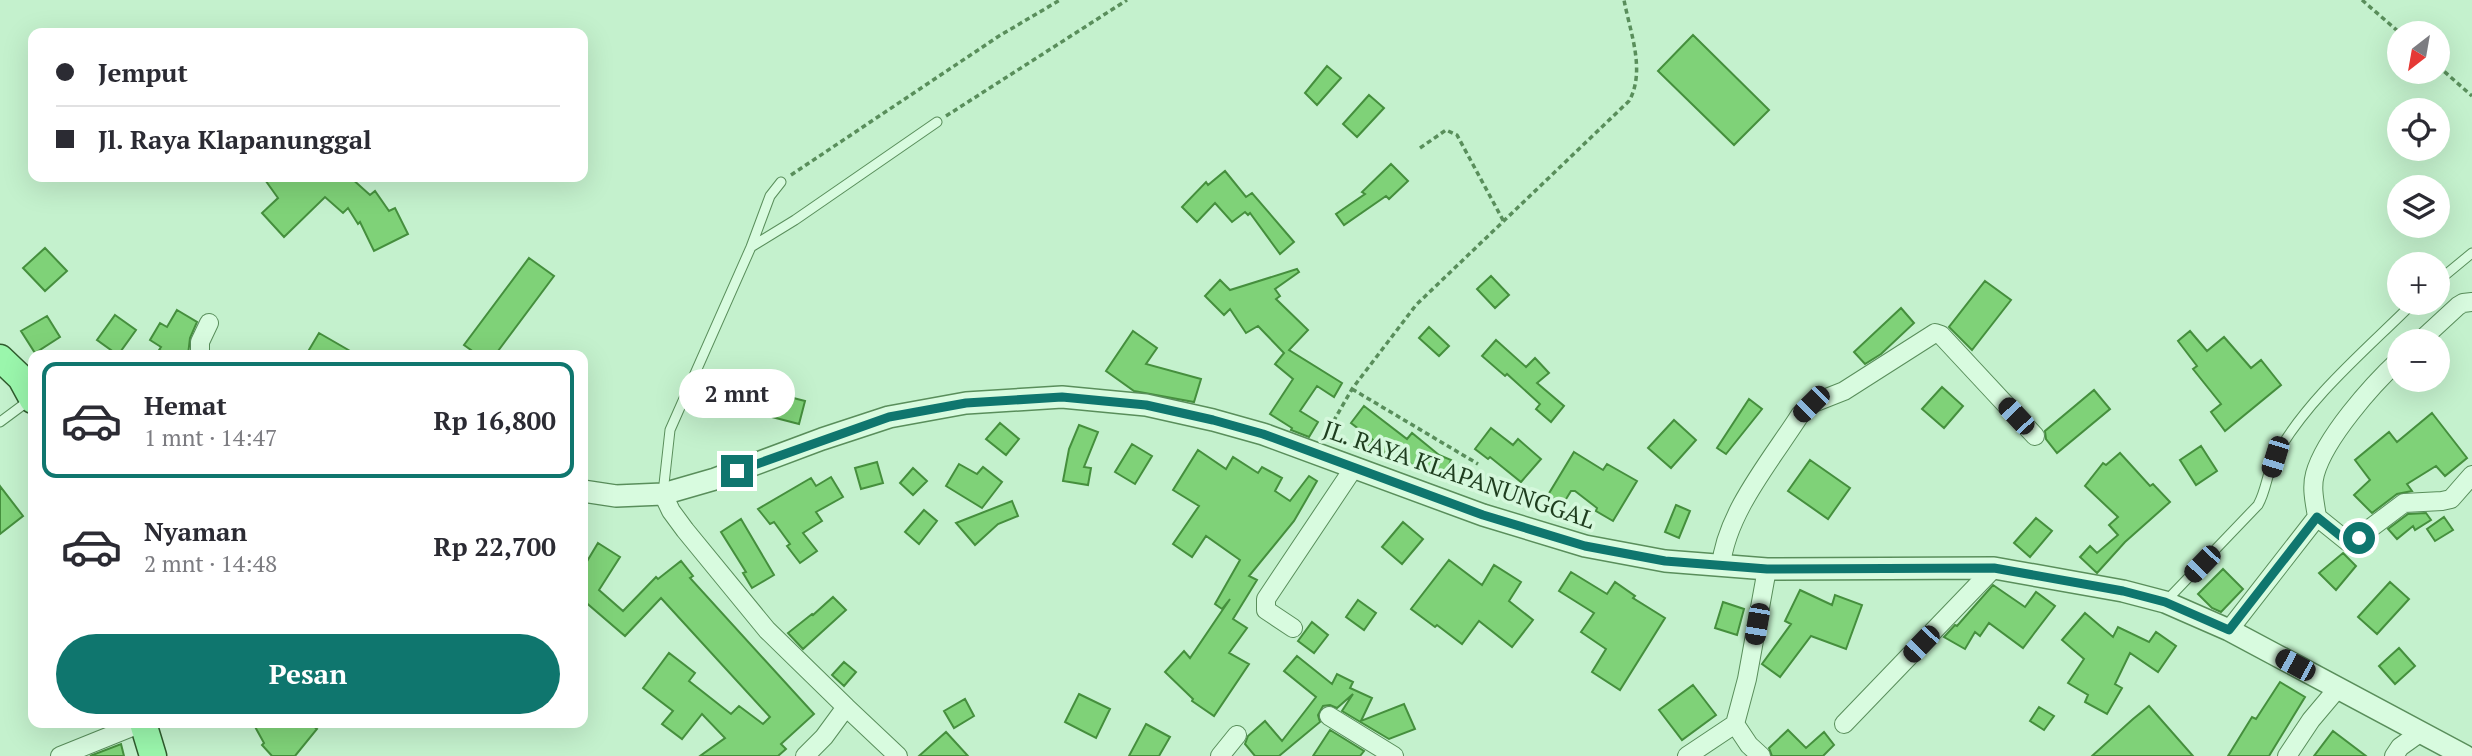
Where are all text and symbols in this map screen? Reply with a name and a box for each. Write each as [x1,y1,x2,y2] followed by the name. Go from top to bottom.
[2387,21,2450,84] north arrow
[2387,21,2450,392] map controls
[98,55,188,89] text: Jemput
[2387,98,2450,161] button: locate
[98,122,372,156] text: Jl. Raya Klapanunggal
[2387,175,2450,238] button: layers
[2387,252,2450,315] button: +
[2387,329,2450,392] button: −
[679,370,795,419] callout: 2 mnt
[705,378,769,409] text: 2 mnt
[1789,382,1834,426] car
[144,388,227,422] text: Hemat
[60,389,123,452] icon: car
[1994,393,2039,439] car
[434,403,556,437] text: Rp 16,800
[1319,412,1599,536] street label: JL. RAYA KLAPANUNGGAL
[144,422,277,453] text: 1 mnt · 14:47
[2259,434,2292,480] car
[721,455,753,487] route end
[144,514,247,548] text: Nyaman
[60,515,123,578] icon: car
[2343,522,2375,554] route start
[434,529,556,563] text: Rp 22,700
[2180,542,2225,586] car
[144,548,277,579] text: 2 mnt · 14:48
[1744,601,1771,647] car
[1899,622,1944,666] car
[56,634,560,714] button: Pesan
[2272,646,2319,684] car

